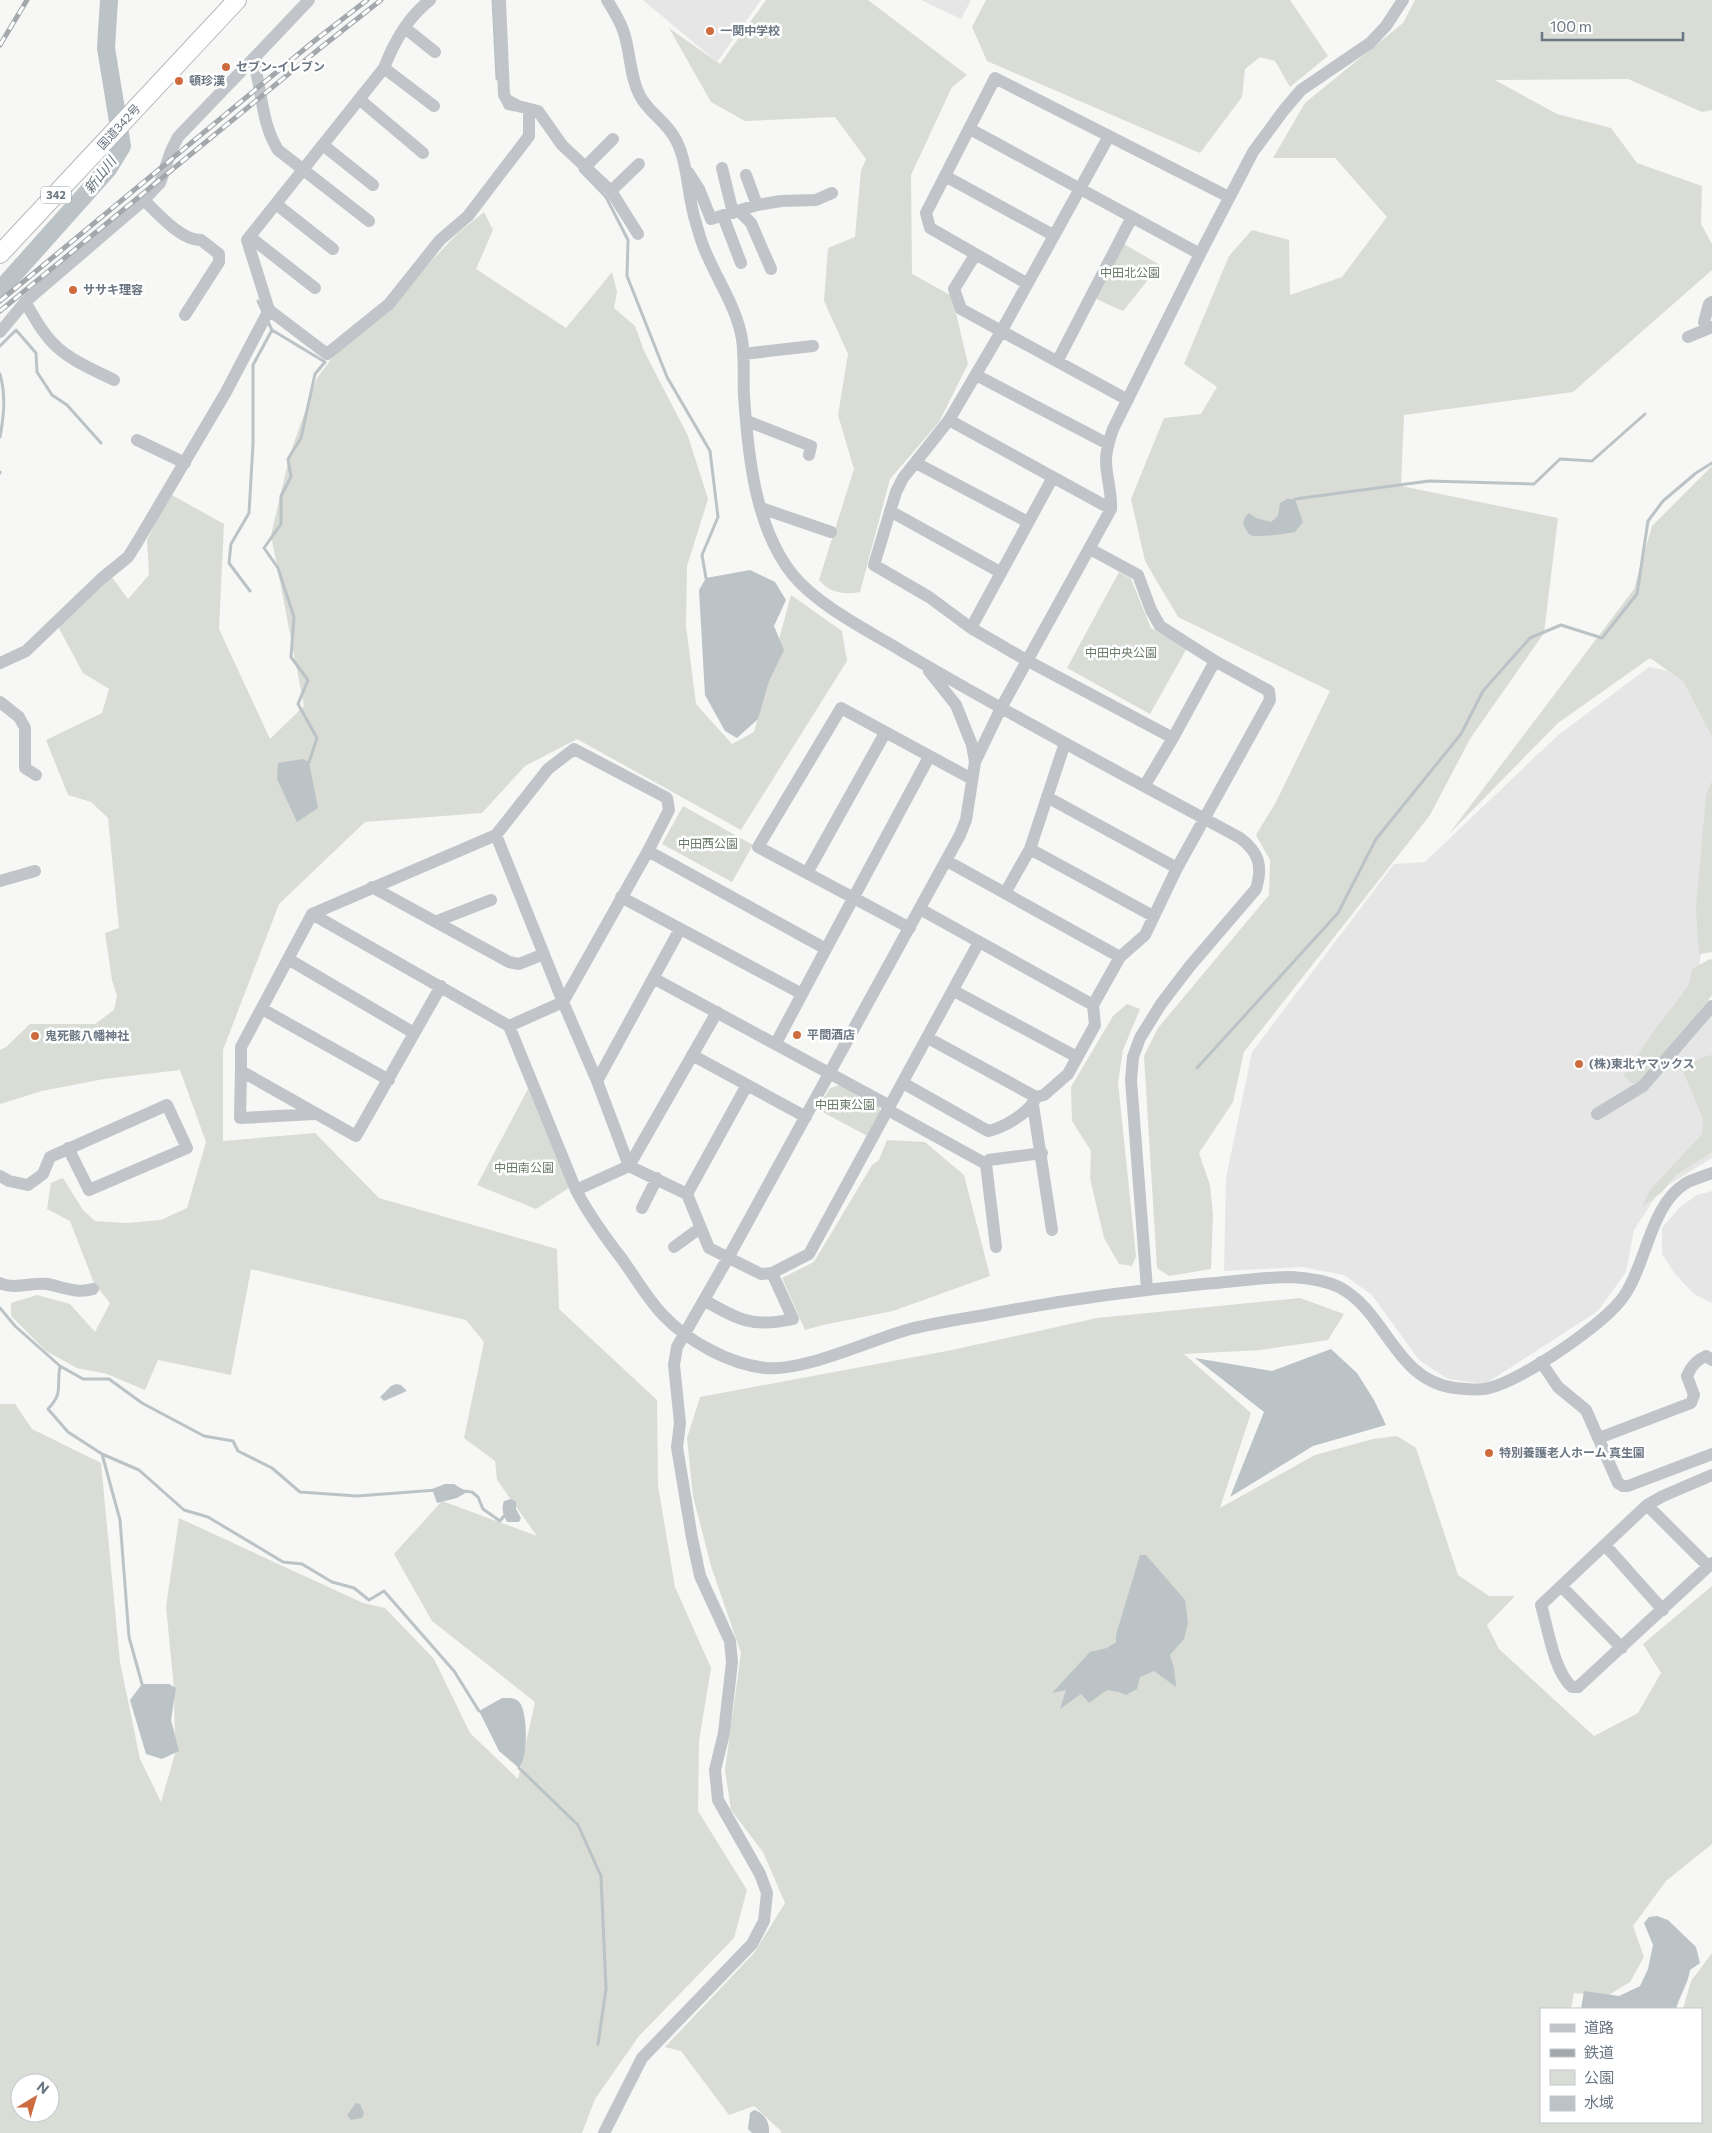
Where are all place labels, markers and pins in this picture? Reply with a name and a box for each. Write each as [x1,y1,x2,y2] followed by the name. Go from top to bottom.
[720,23,780,37] place label: 一関中学校
[704,25,716,37] marker: 一関中学校
[236,59,325,73] place label: セブン-イレブン
[220,61,232,73] marker: セブン-イレブン
[189,73,225,87] place label: 頓珍漢
[173,75,185,87] marker: 頓珍漢
[83,282,143,296] place label: ササキ理容
[67,284,79,296] marker: ササキ理容
[807,1027,855,1041] place label: 平間酒店
[45,1028,129,1042] place label: 鬼死骸八幡神社
[791,1029,803,1041] marker: 平間酒店
[29,1030,41,1042] marker: 鬼死骸八幡神社
[1589,1056,1695,1070] place label: (株)東北ヤマックス
[1573,1058,1585,1070] marker: (株)東北ヤマックス
[1499,1445,1645,1459] place label: 特別養護老人ホーム 真生園
[1483,1447,1495,1459] marker: 特別養護老人ホーム 真生園

